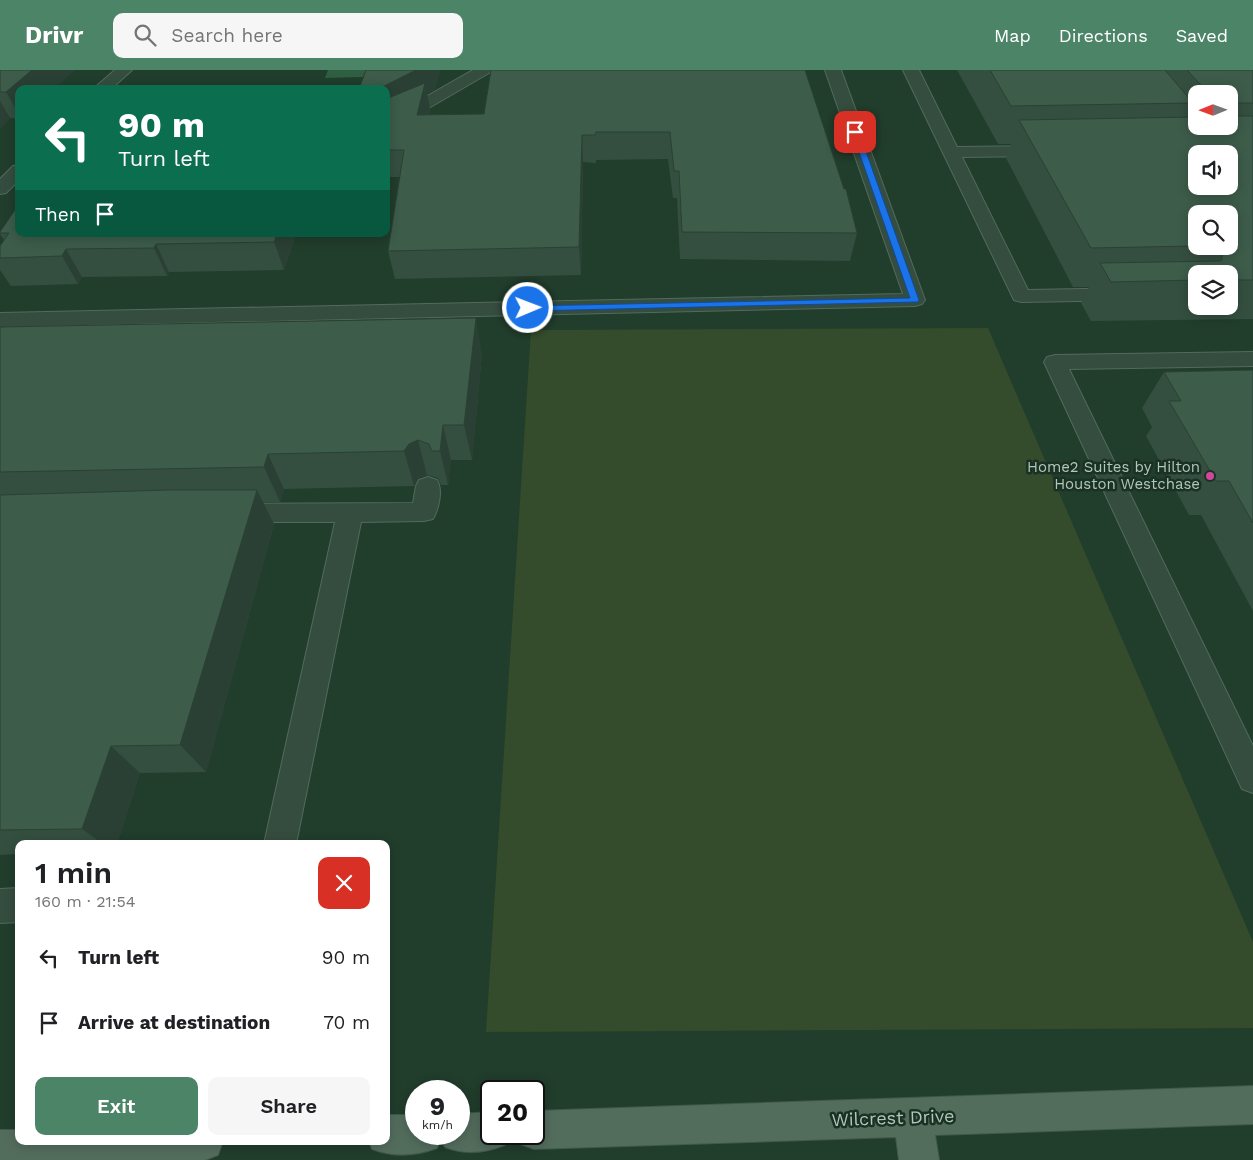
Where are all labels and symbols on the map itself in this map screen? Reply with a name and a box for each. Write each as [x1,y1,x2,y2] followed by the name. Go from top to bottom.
[1188,85,1238,135] north arrow
[834,111,876,153] pin
[501,281,553,333] position arrow
[1027,458,1200,493] place label: Home2 Suites by Hilton Houston Westchase
[1204,470,1216,482] marker: Home2 Suites by Hilton Houston Westchase
[480,1080,545,1145] speed limit sign: 20
[831,1105,955,1130] street label: Wilcrest Drive

